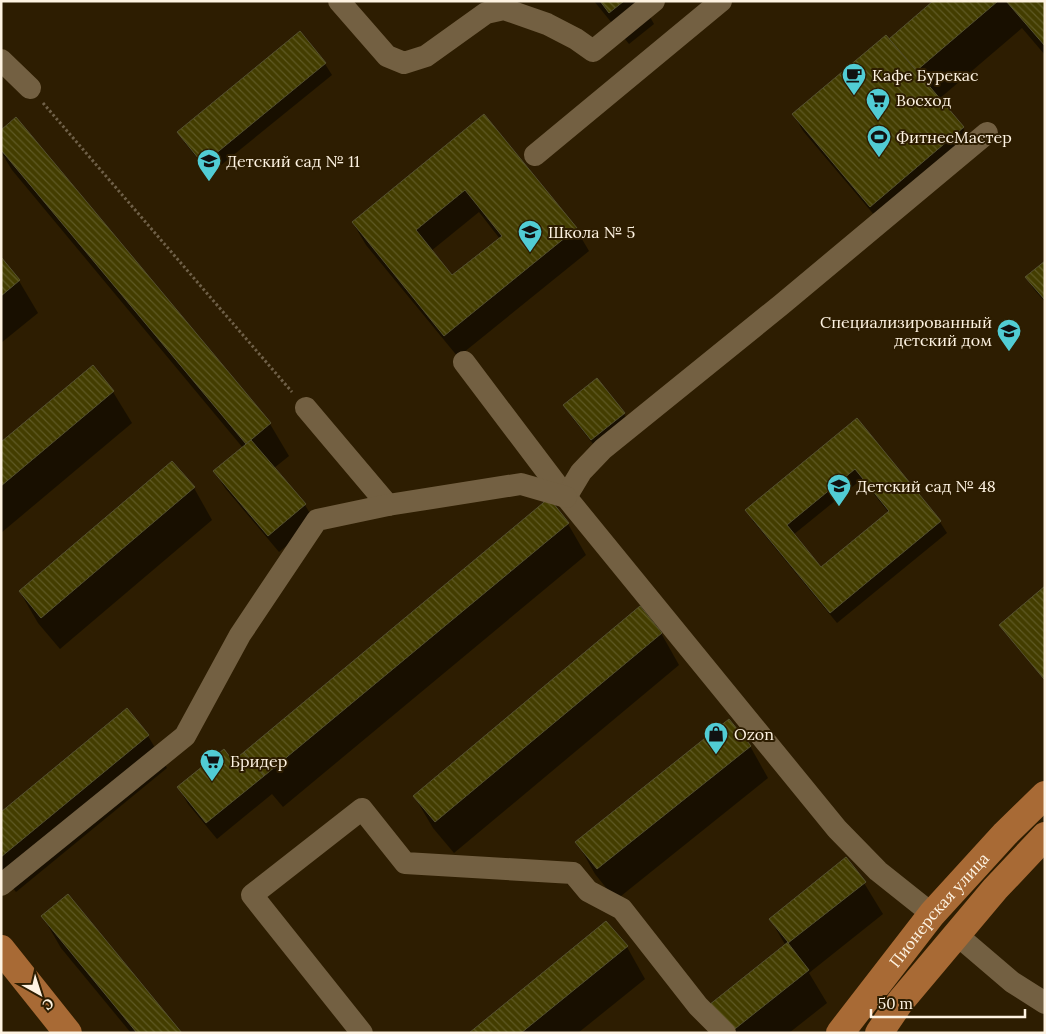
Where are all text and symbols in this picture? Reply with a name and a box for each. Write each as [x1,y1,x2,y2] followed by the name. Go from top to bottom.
[841,62,867,96] cafe icon: Кафе Бурекас
[872,65,979,85] place label: Кафе Бурекас
[865,87,891,121] supermarket icon: Восход
[896,90,952,110] place label: Восход
[866,124,892,158] sports icon: ФитнесМастер
[896,127,1012,147] place label: ФитнесМастер
[196,148,222,182] school or university icon: Детский сад № 11
[226,151,360,171] place label: Детский сад № 11
[517,219,543,253] school or university icon: Школа № 5
[548,222,635,242] place label: Школа № 5
[820,312,992,350] place label: Специализированный детский дом
[996,318,1022,352] school or university icon: Специализированный детский дом
[826,473,852,507] school or university icon: Детский сад № 48
[856,476,996,496] place label: Детский сад № 48
[703,721,729,755] shop icon: Ozon
[734,724,774,744] place label: Ozon
[199,748,225,782] supermarket icon: Бридер
[230,751,287,771] place label: Бридер
[885,848,993,971] street label: Пионерская улица
[15,969,65,1019] north arrow
[871,986,1025,1018] scale bar
[38,994,58,1014] text: С
[878,994,913,1013] text: 50 m

